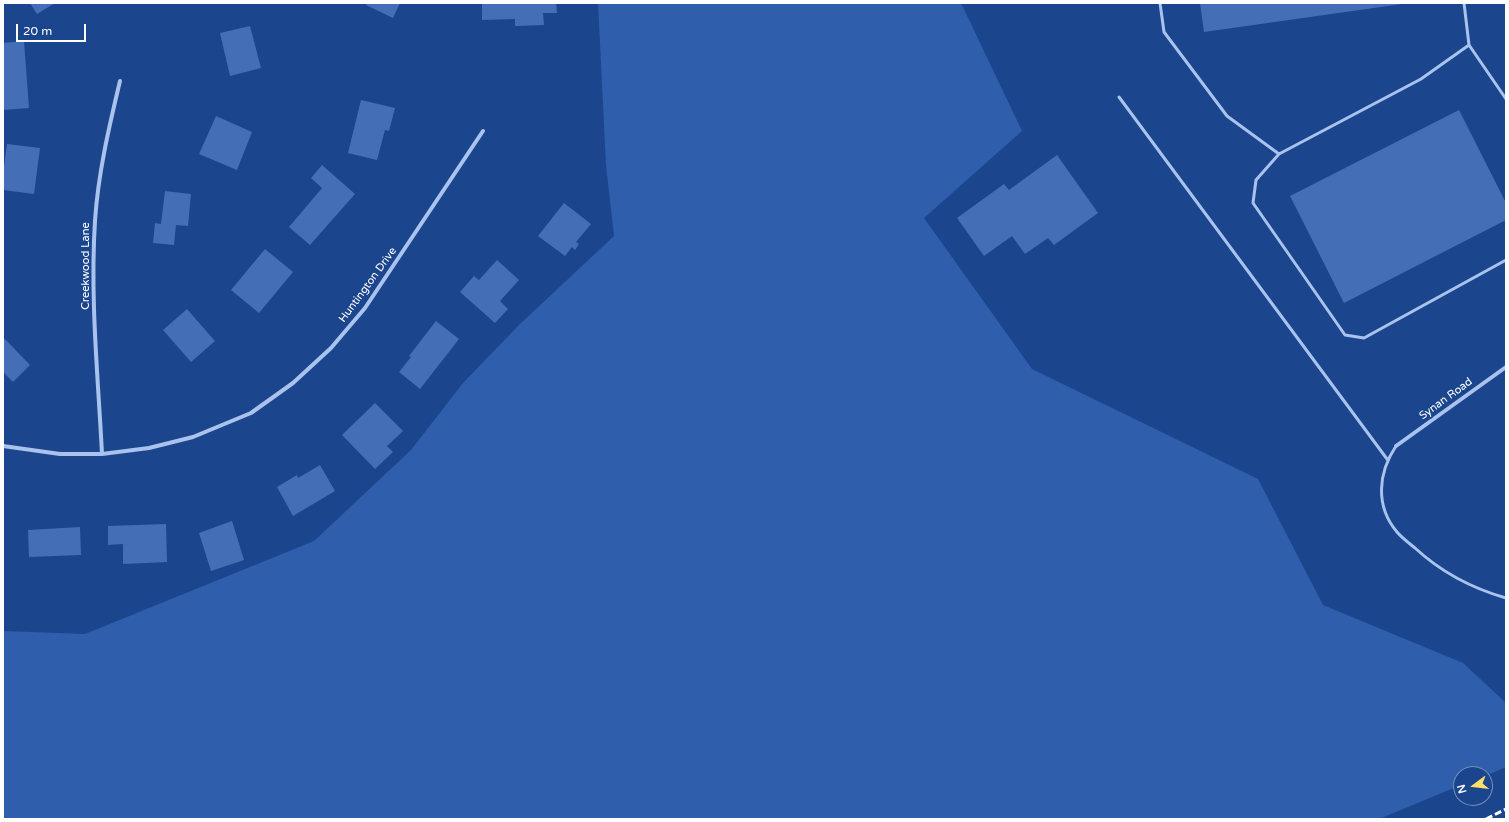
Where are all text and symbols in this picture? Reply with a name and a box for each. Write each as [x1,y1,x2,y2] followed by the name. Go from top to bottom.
[18,16,88,42] scale bar
[23,24,52,38] text: 20 m
[79,222,93,310] street label: Creekwood Lane
[336,245,400,325] street label: Huntington Drive
[1417,375,1475,423] street label: Synan Road
[1453,766,1493,806] north arrow
[1454,783,1469,795] text: N

